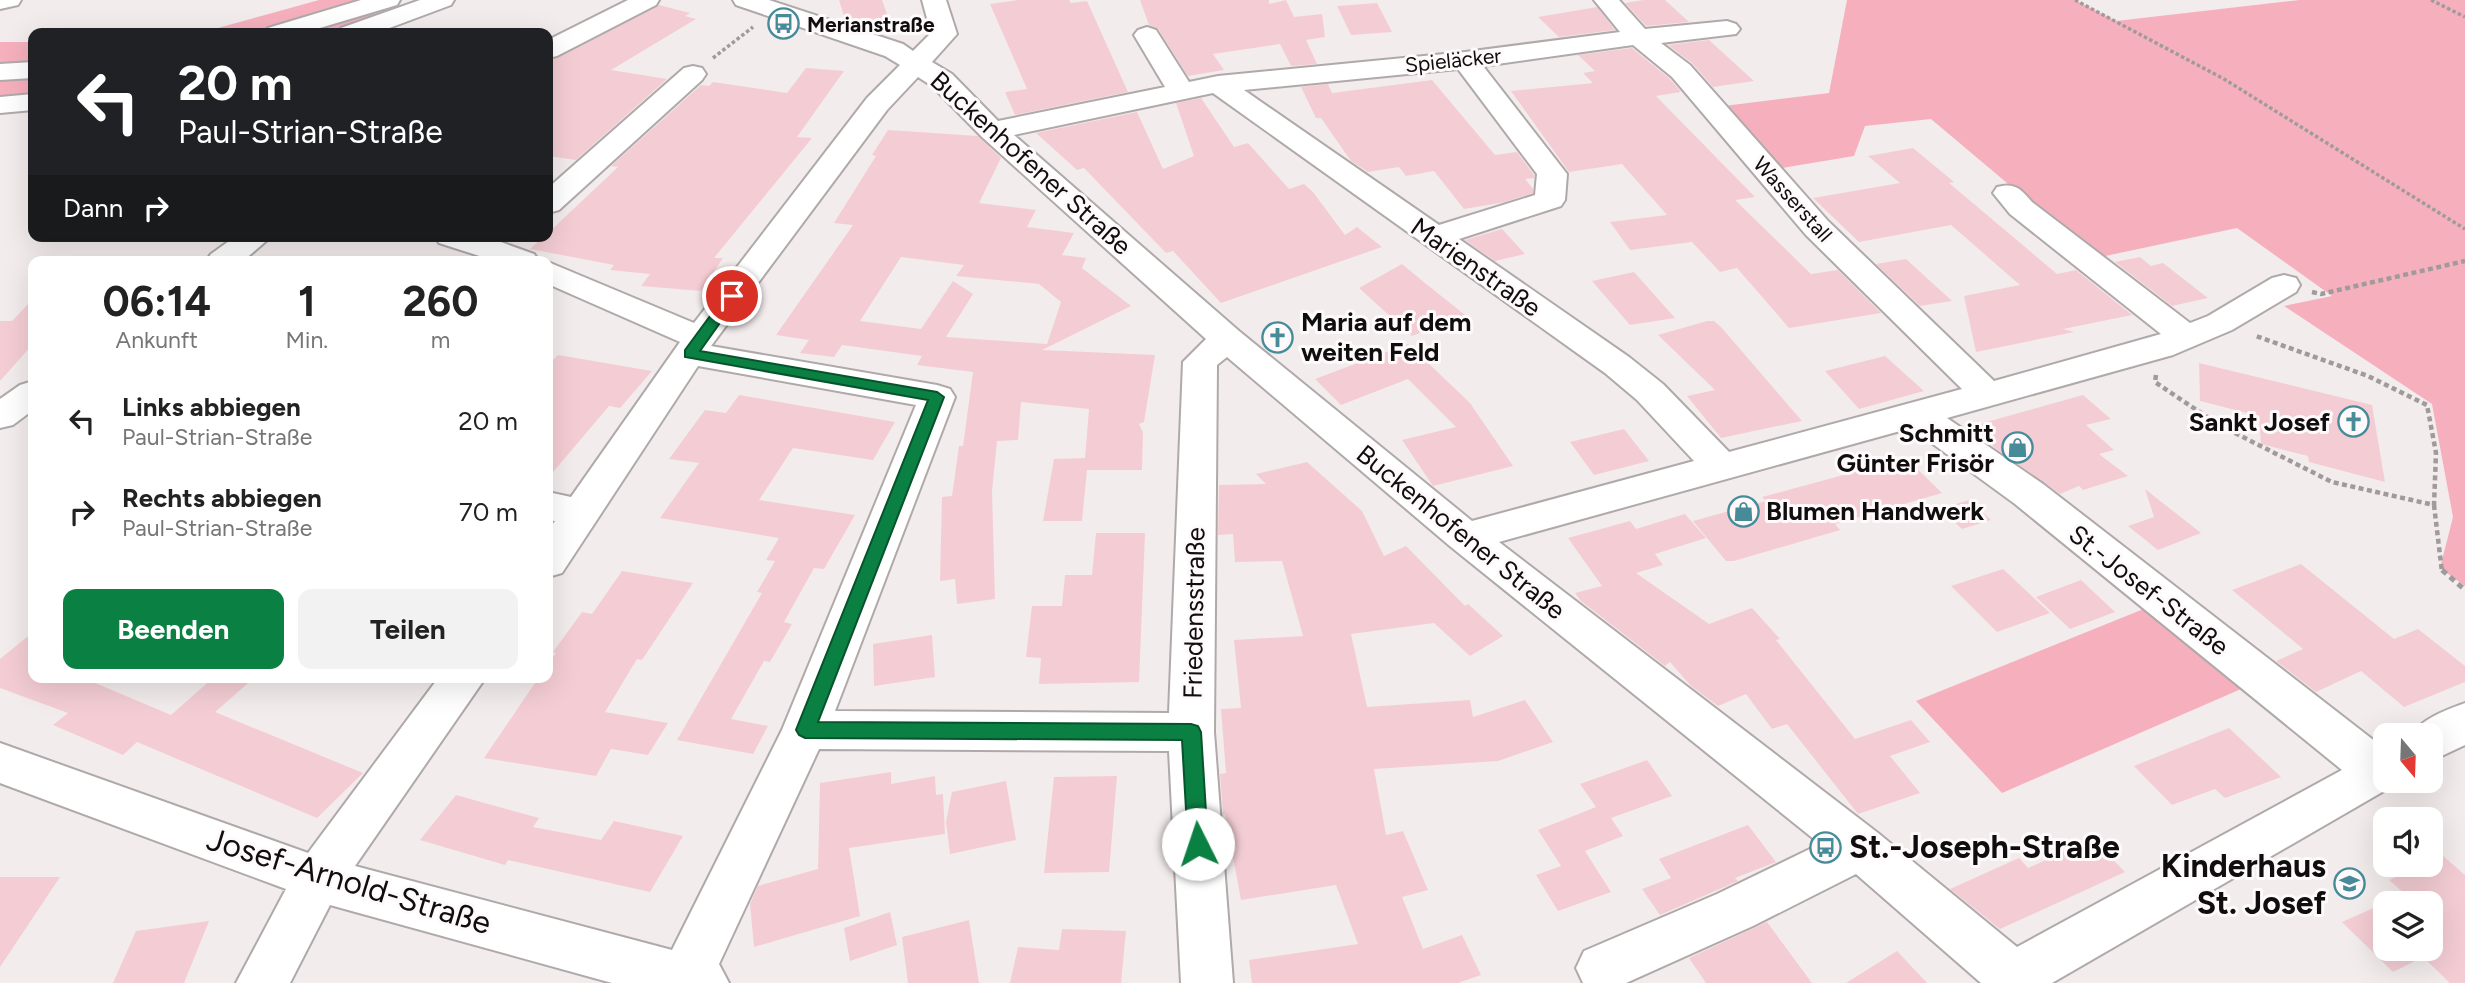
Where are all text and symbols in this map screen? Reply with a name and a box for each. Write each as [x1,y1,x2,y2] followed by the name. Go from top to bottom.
[767,7,801,41] bus stop icon: Merianstraße
[807,12,935,37] place label: Merianstraße
[1404,43,1502,77] street label: Spieläcker
[178,53,293,112] text: 20 m
[63,56,154,147] icon: left
[924,64,1138,262] street label: Buckenhofener Straße
[178,113,443,151] text: Paul-Strian-Straße
[1748,151,1838,247] street label: Wasserstall
[137,189,175,227] icon: right
[63,192,123,224] text: Dann
[1405,210,1547,324] street label: Marienstraße
[702,266,762,326] pin
[103,276,211,327] text: 06:14
[298,276,316,327] text: 1
[403,276,478,327] text: 260
[713,277,751,315] icon: arrive
[1301,306,1471,368] place label: Maria auf dem weiten Feld
[1261,320,1295,354] church icon: Maria auf dem weiten Feld
[116,326,198,354] text: Ankunft
[286,326,328,354] text: Min.
[431,326,450,354] text: m
[122,391,301,423] text: Links abbiegen
[63,402,101,440] icon: left
[458,405,518,437] text: 20 m
[2336,405,2370,439] church icon: Sankt Josef
[2189,406,2331,438] place label: Sankt Josef
[1837,417,1994,479] place label: Schmitt Günter Frisör
[122,423,312,451] text: Paul-Strian-Straße
[2000,431,2034,465] shop icon: Schmitt Günter Frisör
[1350,438,1572,626] street label: Buckenhofener Straße
[122,482,322,514] text: Rechts abbiegen
[63,493,101,531] icon: right
[1726,494,1760,528] shop icon: Blumen Handwerk
[1766,495,1984,527] place label: Blumen Handwerk
[459,496,518,528] text: 70 m
[122,514,312,542] text: Paul-Strian-Straße
[2063,518,2235,662] street label: St.-Josef-Straße
[1177,527,1211,699] street label: Friedensstraße
[63,589,284,669] button: Beenden
[298,589,518,669] button: Teilen
[2373,723,2443,793] north arrow
[2373,723,2443,961] map controls
[1161,807,1235,881] position arrow
[2373,807,2443,877] button: sound
[202,820,496,942] street label: Josef-Arnold-Straße
[1849,828,2120,866] place label: St.-Joseph-Straße
[1809,830,1843,864] bus stop icon: St.-Joseph-Straße
[2161,847,2326,922] place label: Kinderhaus St. Josef
[2332,867,2366,901] school or university icon: Kinderhaus St. Josef
[2373,891,2443,961] button: layers

